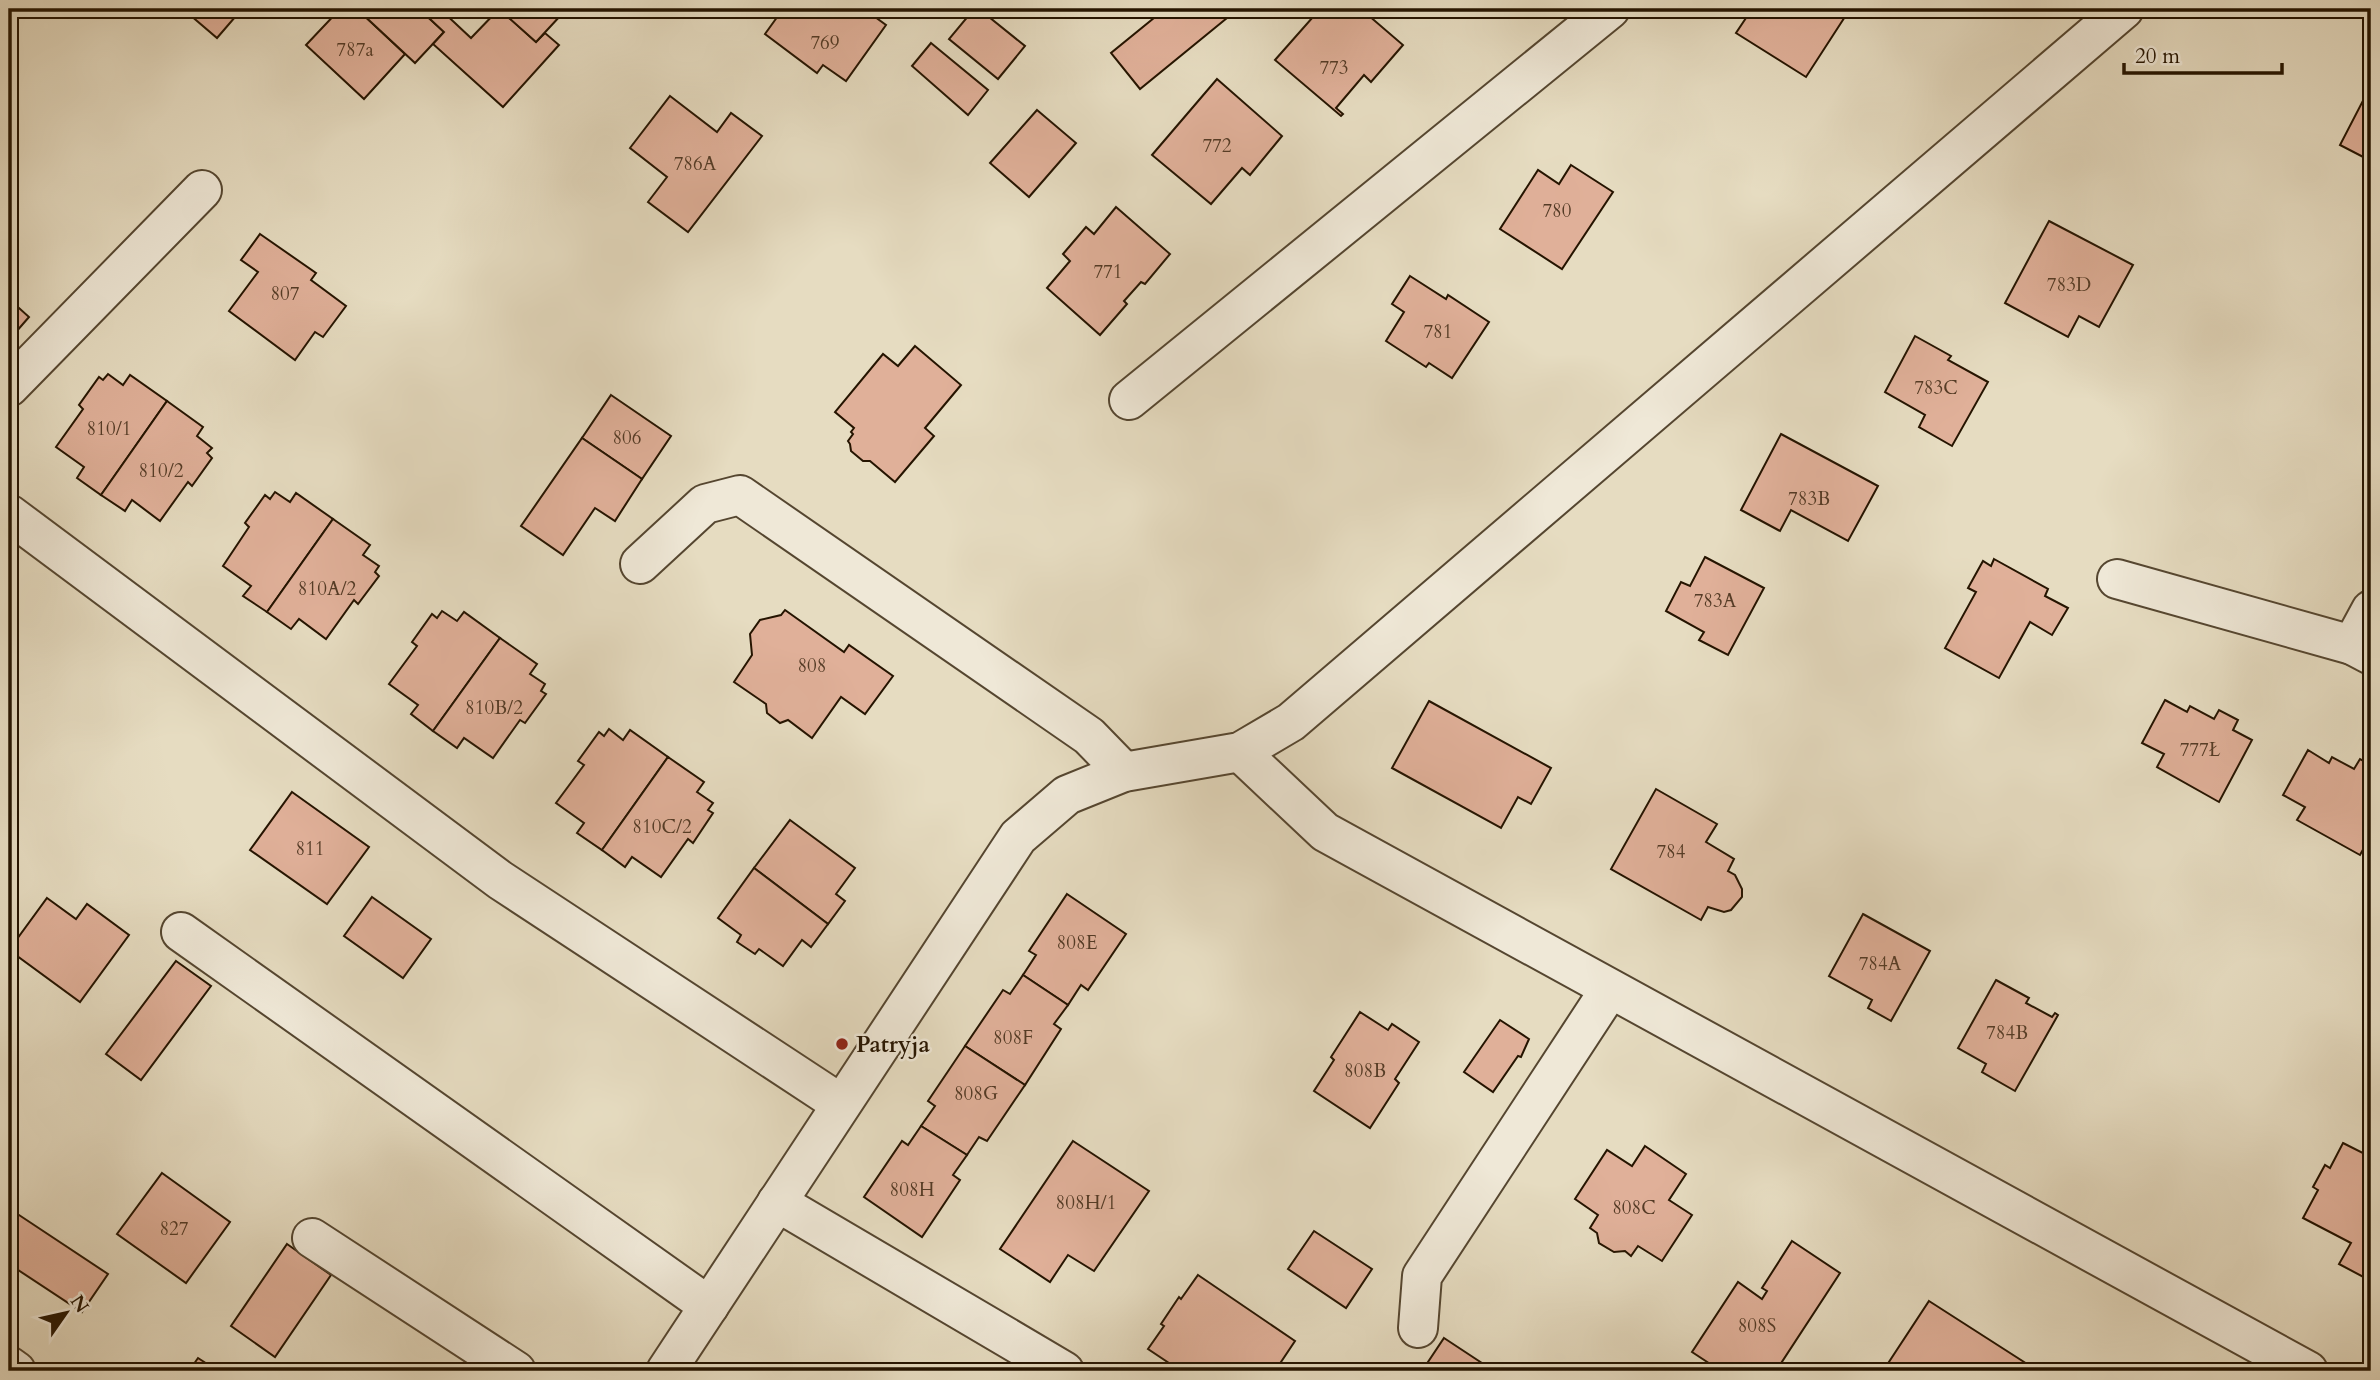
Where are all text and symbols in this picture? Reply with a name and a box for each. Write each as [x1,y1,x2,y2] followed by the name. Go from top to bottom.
[810,30,840,56] house number: 769
[2124,32,2282,76] scale bar
[336,37,374,63] house number: 787a
[2135,42,2180,71] text: 20 m
[1319,55,1349,81] house number: 773
[1202,133,1232,159] house number: 772
[674,151,717,177] house number: 786A
[1542,198,1572,224] house number: 780
[1093,259,1123,285] house number: 771
[2047,272,2091,298] house number: 783D
[270,281,300,307] house number: 807
[1423,319,1453,345] house number: 781
[1914,375,1958,401] house number: 783C
[86,416,132,442] house number: 810/1
[612,425,642,451] house number: 806
[138,458,184,484] house number: 810/2
[1788,486,1830,512] house number: 783B
[298,576,357,602] house number: 810A/2
[1694,588,1737,614] house number: 783A
[797,653,827,679] house number: 808
[465,695,523,721] house number: 810B/2
[2180,737,2221,763] house number: 777Ł
[632,814,692,840] house number: 810C/2
[295,836,325,862] house number: 811
[1656,839,1686,865] house number: 784
[1057,930,1097,956] house number: 808E
[1859,951,1902,977] house number: 784A
[1986,1020,2028,1046] house number: 784B
[993,1025,1033,1051] house number: 808F
[856,1029,931,1060] place label: Patryja
[834,1036,850,1052] marker: Patryja
[1344,1058,1386,1084] house number: 808B
[954,1081,998,1107] house number: 808G
[889,1177,935,1203] house number: 808H
[1056,1190,1116,1216] house number: 808H/1
[1612,1195,1656,1221] house number: 808C
[159,1216,189,1242] house number: 827
[32,1278,102,1348] north arrow
[64,1290,95,1319] text: N
[1738,1313,1776,1339] house number: 808S

